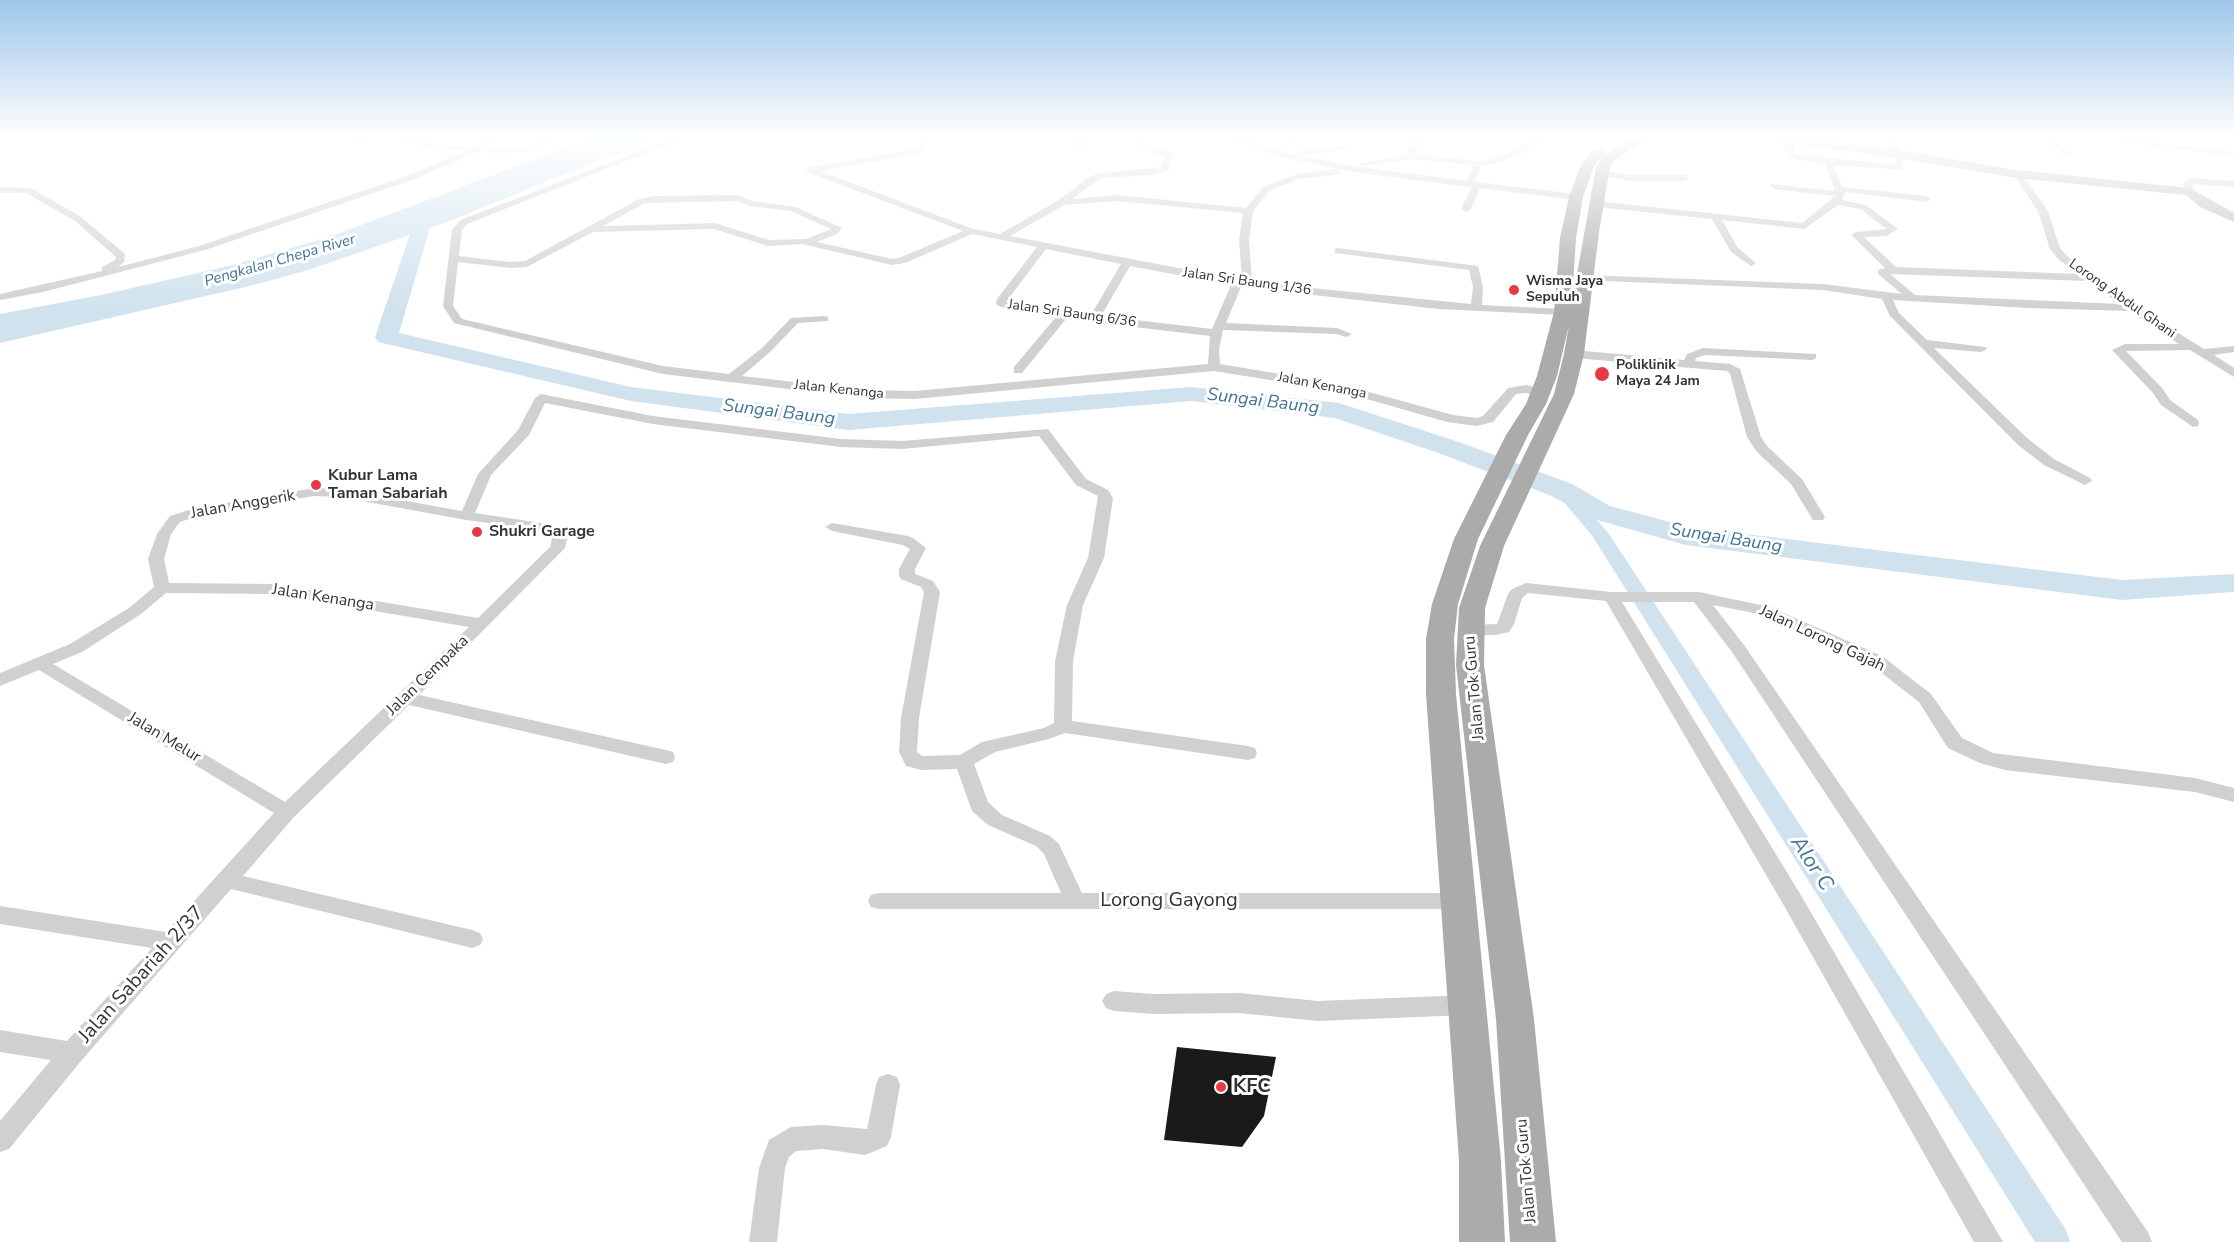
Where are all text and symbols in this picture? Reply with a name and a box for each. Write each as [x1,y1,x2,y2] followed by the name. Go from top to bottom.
[202,231,358,291] water label: Pengkalan Chepa River
[2065,256,2179,342] street label: Lorong Abdul Ghani
[1182,265,1312,299] street label: Jalan Sri Baung 1/36
[1526,274,1603,306] place label: Wisma Jaya Sepuluh
[1507,283,1521,297] marker: Wisma Jaya Sepuluh
[1007,297,1137,331] street label: Jalan Sri Baung 6/36
[1616,358,1700,390] place label: Poliklinik Maya 24 Jam
[1593,365,1611,383] marker: Poliklinik Maya 24 Jam
[1276,369,1368,403] street label: Jalan Kenanga
[793,377,885,403] street label: Jalan Kenanga
[1206,384,1320,420] water label: Sungai Baung
[722,395,836,431] water label: Sungai Baung
[328,466,448,504] place label: Kubur Lama Taman Sabariah
[309,478,323,492] marker: Kubur Lama Taman Sabariah
[189,486,297,524] street label: Jalan Anggerik
[1669,520,1783,558] water label: Sungai Baung
[489,522,595,542] place label: Shukri Garage
[470,525,484,539] marker: Shukri Garage
[271,580,375,616] street label: Jalan Kenanga
[1756,602,1888,676] street label: Jalan Lorong Gajah
[383,632,473,720] street label: Jalan Cempaka
[1461,635,1489,741] street label: Jalan Tok Guru
[124,709,204,767] street label: Jalan Melur
[1784,832,1838,896] water label: Alor C
[1100,889,1238,913] street label: Lorong Gayong
[74,902,210,1048] street label: Jalan Sabariah 2/37
[1233,1075,1271,1099] place label: KFC
[1214,1080,1228,1094] marker: KFC
[1513,1118,1541,1224] street label: Jalan Tok Guru

